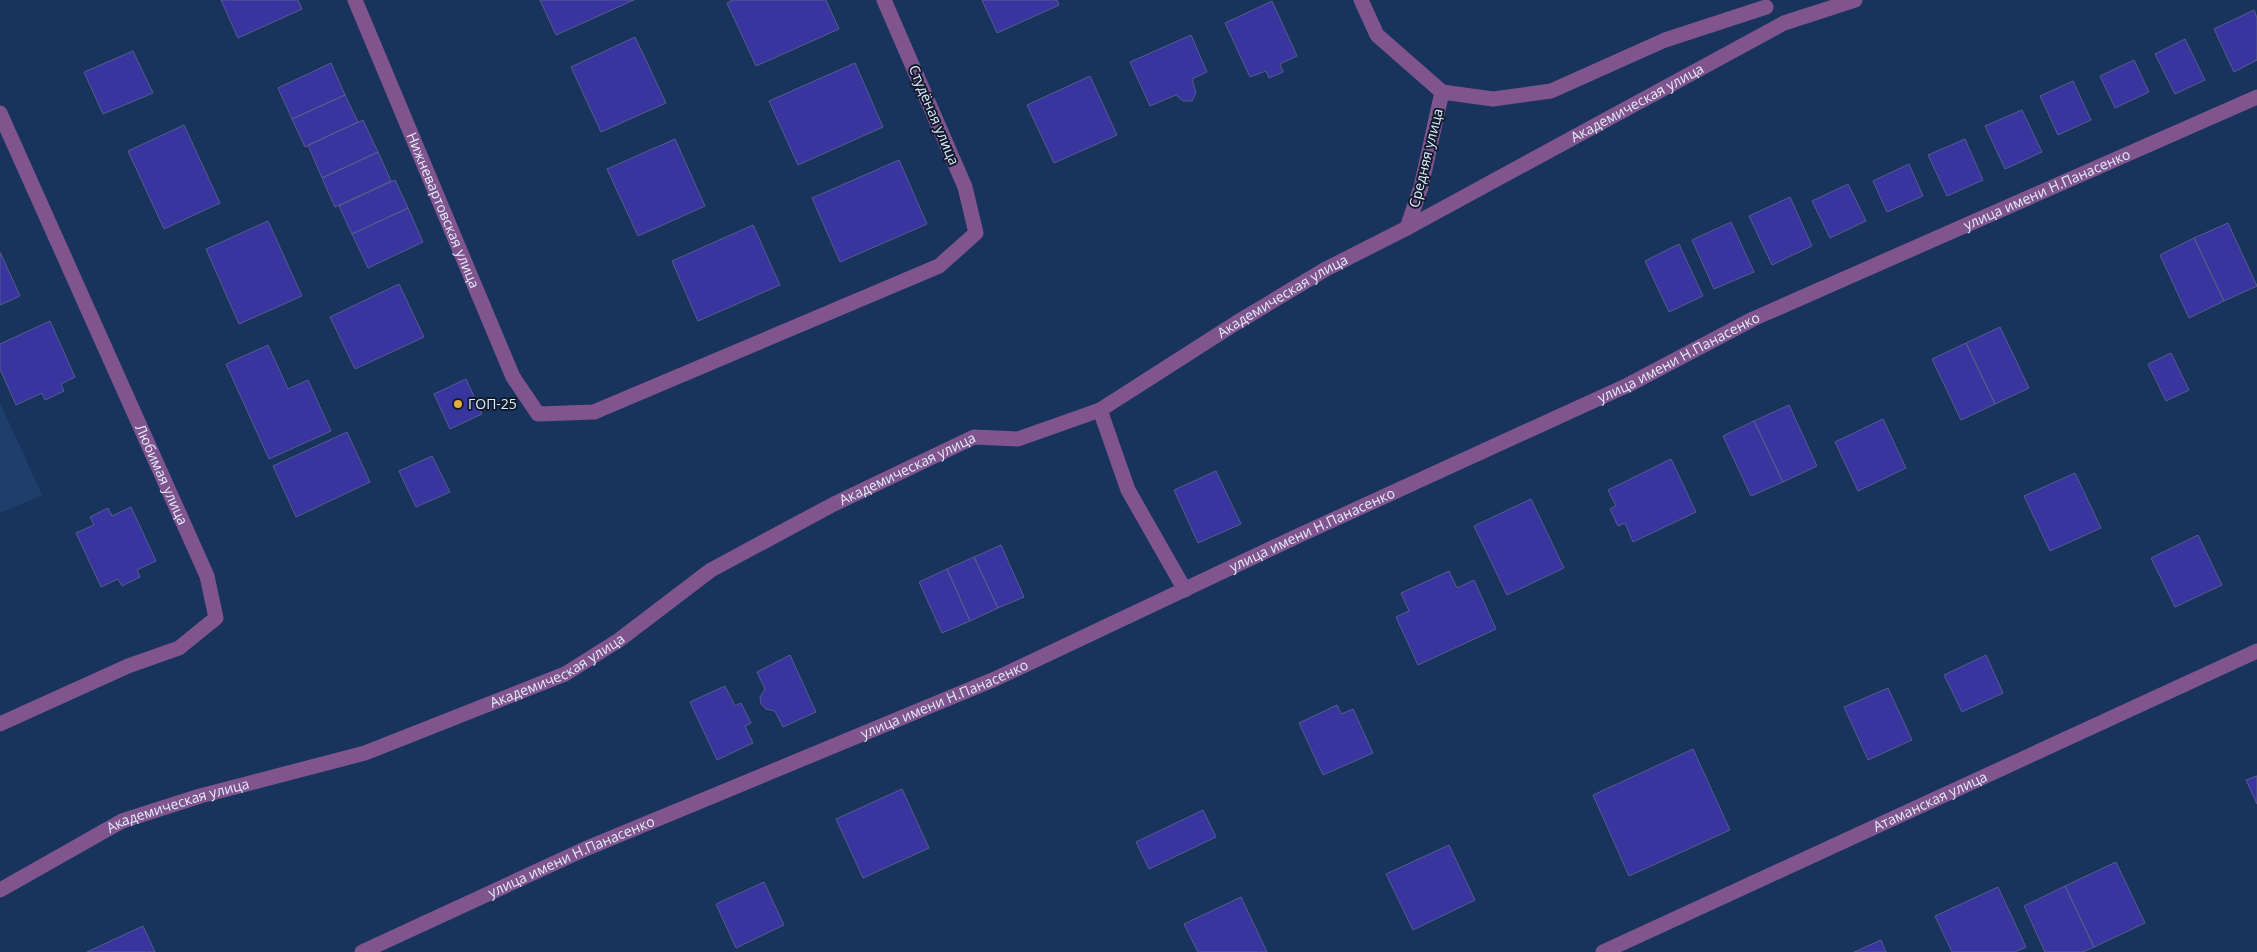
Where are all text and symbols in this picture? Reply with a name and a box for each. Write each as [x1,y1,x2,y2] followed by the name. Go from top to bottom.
[1567,58,1707,146] street label: Академическая улица
[905,62,964,168] street label: Студёная улица
[1404,106,1447,210] street label: Средняя улица
[402,129,485,291] street label: Нижневартовская улица
[1960,144,2133,234] street label: улица имени Н.Панасенко
[1213,250,1351,342] street label: Академическая улица
[1594,307,1762,407] street label: улица имени Н.Панасенко
[468,394,517,413] place label: ГОП-25
[452,398,464,410] marker: ГОП-25
[131,421,193,528] street label: Любимая улица
[836,428,978,509] street label: Академическая улица
[1226,483,1398,576] street label: улица имени Н.Панасенко
[487,629,628,712] street label: Академическая улица
[858,655,1031,743] street label: улица имени Н.Панасенко
[1870,767,1990,836] street label: Атаманская улица
[103,774,251,837] street label: Академическая улица
[485,811,657,902] street label: улица имени Н.Панасенко

